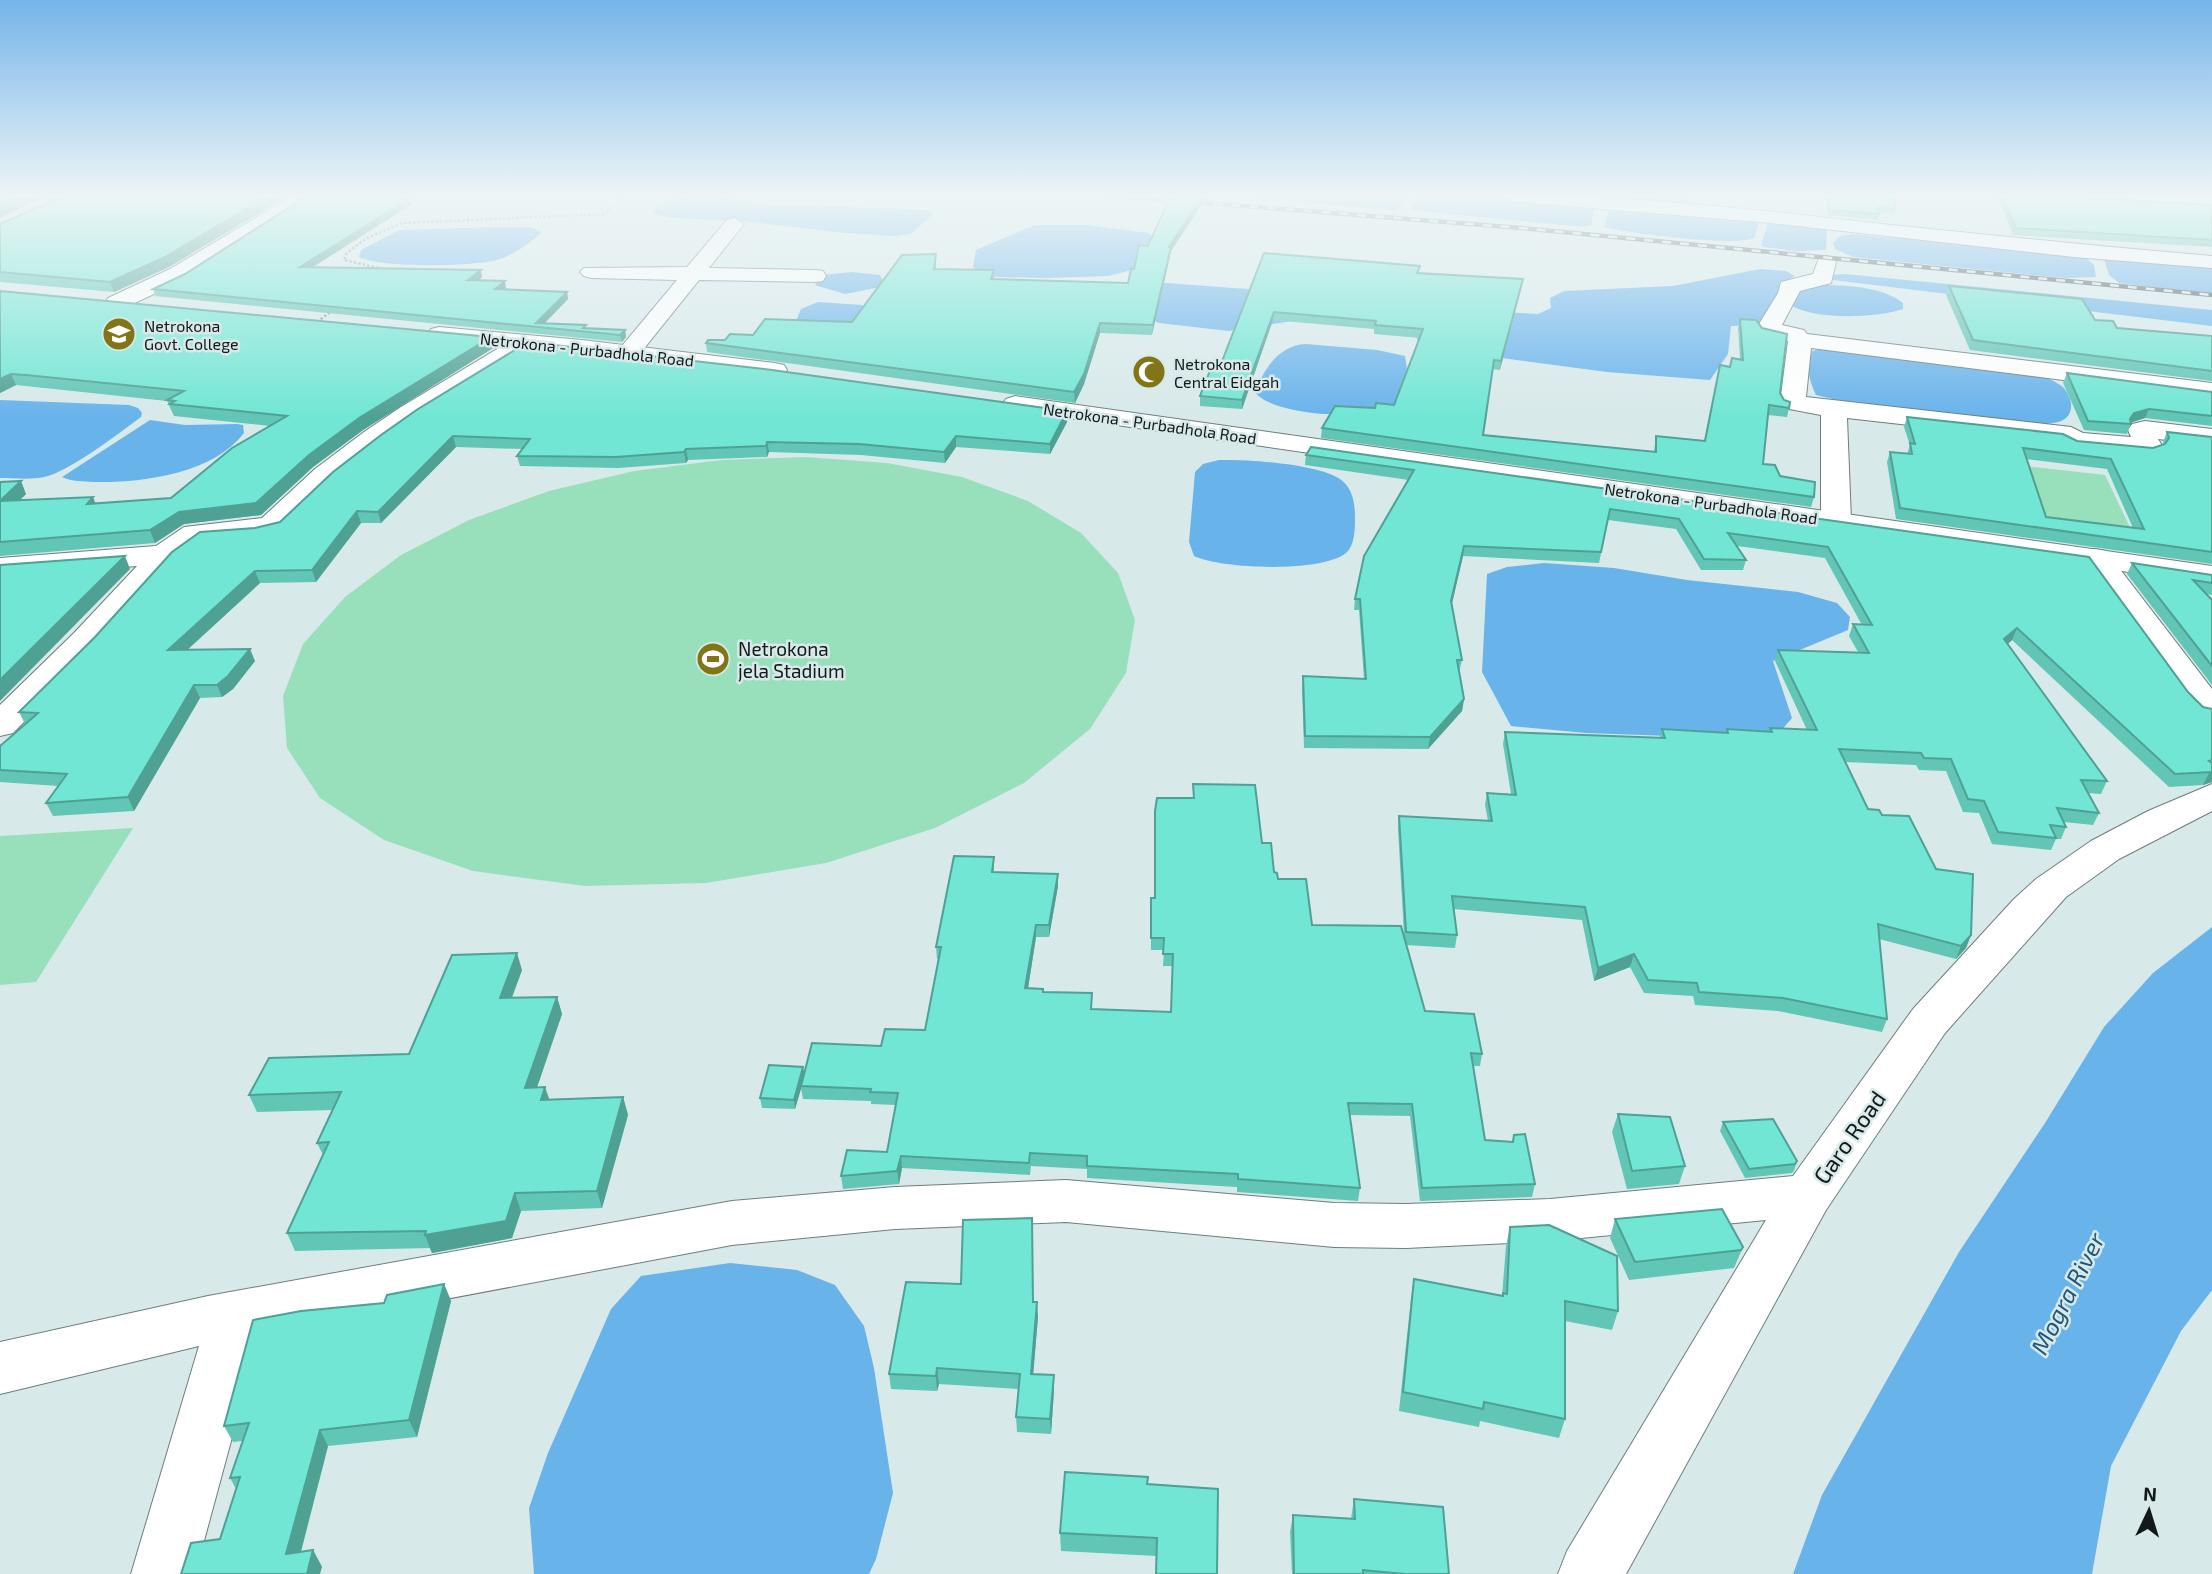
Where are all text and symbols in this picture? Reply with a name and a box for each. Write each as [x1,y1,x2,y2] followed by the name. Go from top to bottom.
[100,315,138,353] school or university icon: Netrokona Govt. College
[144,316,239,353] place label: Netrokona Govt. College
[479,328,695,370] street label: Netrokona - Purbadhola Road
[1130,353,1168,391] mosque icon: Netrokona Central Eidgah
[1174,354,1279,391] place label: Netrokona Central Eidgah
[1042,399,1258,447] street label: Netrokona - Purbadhola Road
[1603,479,1819,527] street label: Netrokona - Purbadhola Road
[738,637,845,682] place label: Netrokona jela Stadium
[694,640,732,678] sports icon: Netrokona jela Stadium
[1807,1085,1891,1189] street label: Garo Road
[2024,1227,2110,1359] water label: Mogra River
[2114,1476,2184,1546] north arrow
[2143,1482,2158,1505] text: N

